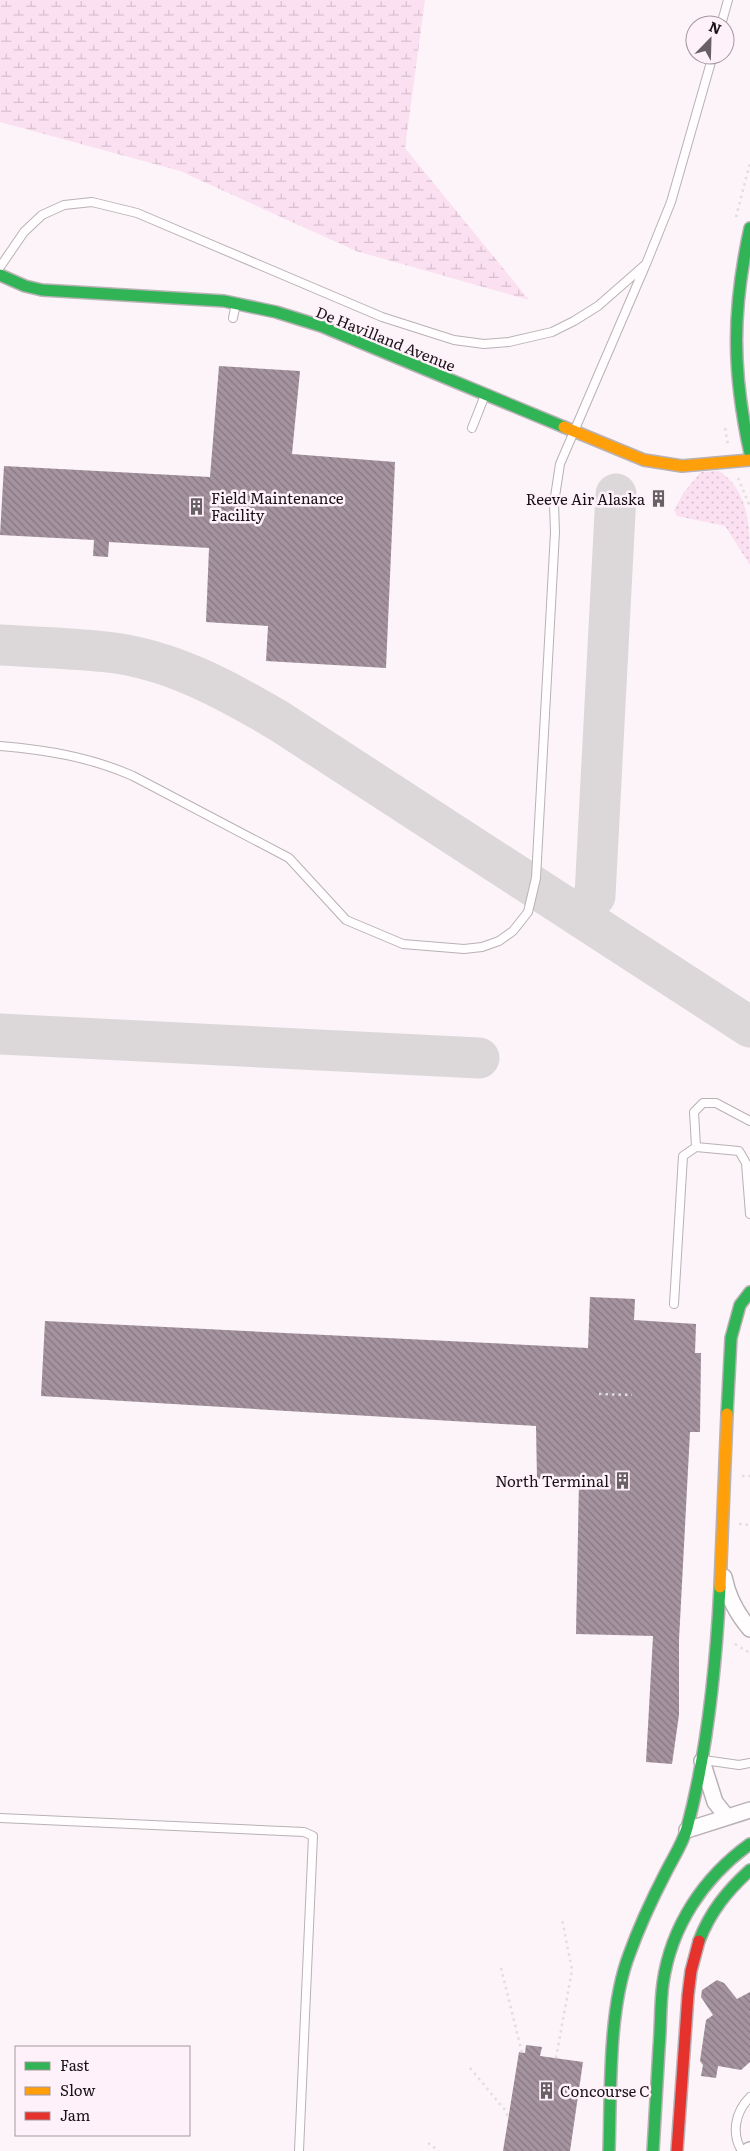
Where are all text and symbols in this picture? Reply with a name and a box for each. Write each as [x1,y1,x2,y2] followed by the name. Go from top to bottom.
[685,15,735,65] north arrow
[706,16,725,39] text: N
[313,299,460,377] street label: De Havilland Avenue
[211,486,344,526] place label: Field Maintenance Facility
[526,487,646,510] place label: Reeve Air Alaska
[649,488,669,508] building icon: Reeve Air Alaska
[187,496,207,516] building icon: Field Maintenance Facility
[495,1469,609,1492] place label: North Terminal
[613,1470,633,1490] building icon: North Terminal
[15,2046,190,2136] legend
[60,2053,89,2076] text: Fast
[60,2078,95,2101] text: Slow
[560,2079,650,2102] place label: Concourse C
[536,2080,556,2100] building icon: Concourse C
[60,2103,91,2126] text: Jam

